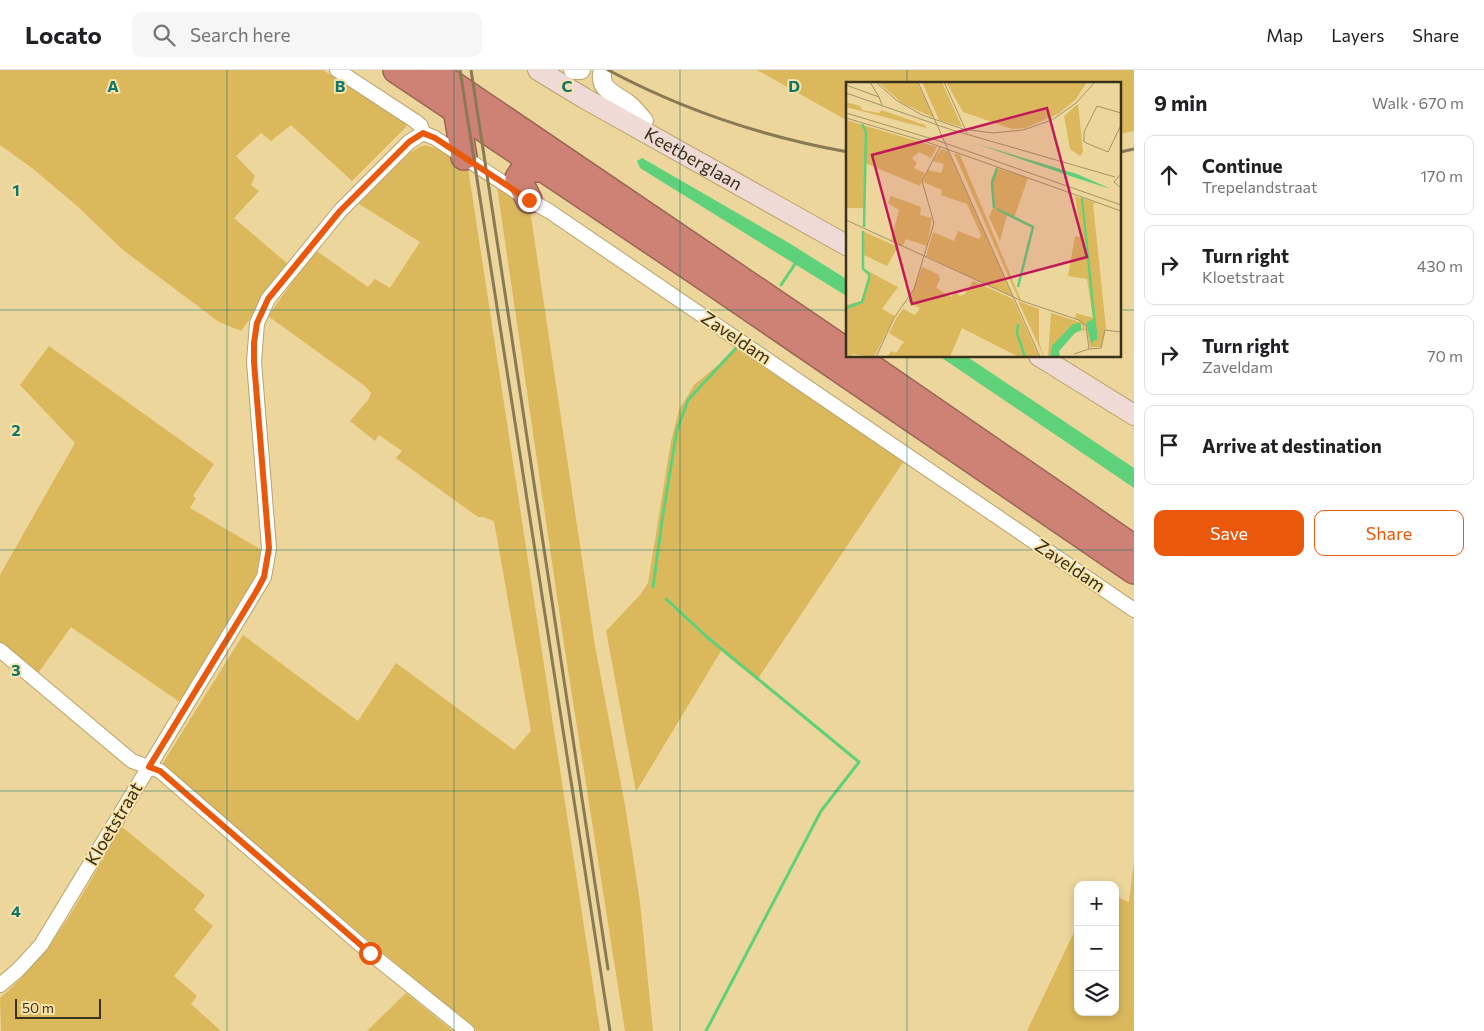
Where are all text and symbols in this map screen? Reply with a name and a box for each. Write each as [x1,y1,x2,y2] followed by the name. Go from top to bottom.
[132,12,482,57] search box
[25,20,102,49] text: Locato
[150,21,178,49] icon: search
[190,23,290,46] text: Search here
[1266,24,1303,46] text: Map
[1331,24,1384,46] text: Layers
[1412,24,1459,46] text: Share
[107,76,119,95] text: A
[335,76,346,95] text: B
[562,76,573,95] text: C
[788,76,800,95] text: D
[846,82,1122,358] inset map
[1154,90,1207,115] text: 9 min
[1372,93,1464,112] text: Walk · 670 m
[641,122,746,194] street label: Keetberglaan
[1202,154,1282,177] text: Continue
[1155,161,1183,189] icon: ahead
[1420,166,1463,185] text: 170 m
[1202,177,1318,196] text: Trepelandstraat
[12,180,20,199] text: 1
[518,189,541,212] route end
[1202,244,1289,267] text: Turn right
[1155,251,1183,279] icon: right
[1417,256,1463,275] text: 430 m
[1202,267,1285,286] text: Kloetstraat
[697,306,776,369] street label: Zaveldam
[1202,334,1289,357] text: Turn right
[1155,341,1183,369] icon: right
[1427,346,1463,365] text: 70 m
[1202,357,1273,376] text: Zaveldam
[11,420,21,439] text: 2
[1155,431,1183,459] icon: arrive
[1202,434,1382,457] text: Arrive at destination
[1154,510,1304,556] button: Save
[1314,510,1464,556] button: Share
[1031,534,1110,597] street label: Zaveldam
[11,660,21,679] text: 3
[80,778,146,869] street label: Kloetstraat
[1074,881,1119,1016] map controls
[1074,881,1119,926] button: +
[11,901,21,920] text: 4
[1074,926,1119,971] button: −
[359,942,382,965] route start
[1074,971,1119,1016] button: layers
[15,996,101,1019] scale bar
[22,999,54,1016] text: 50 m

